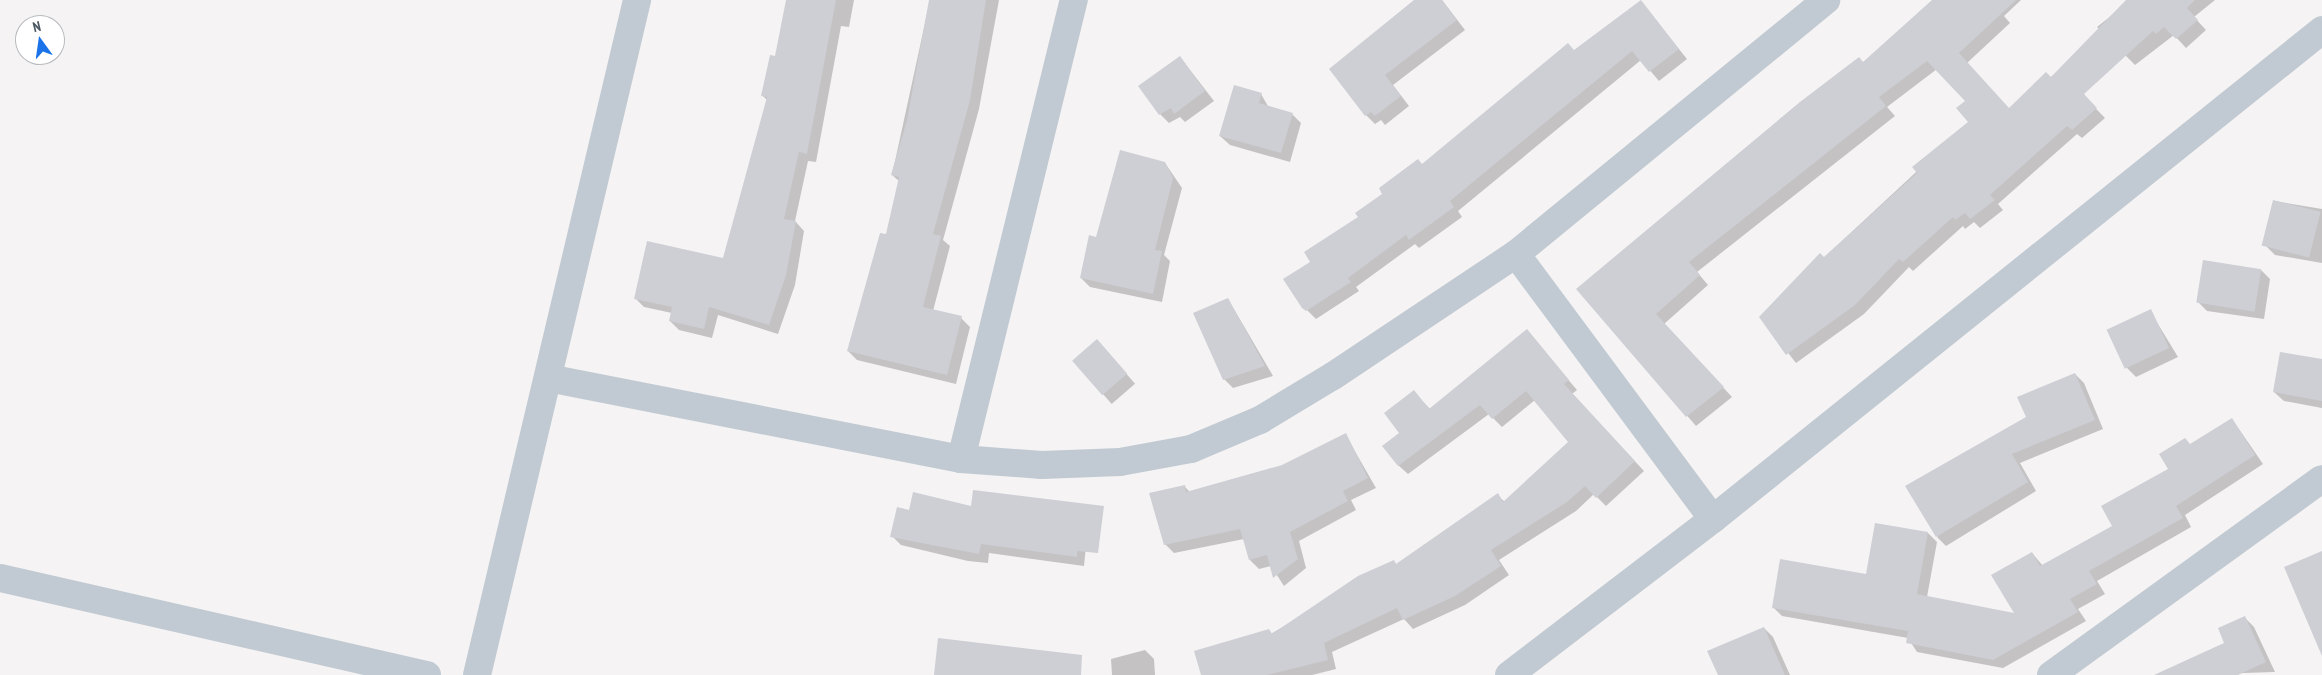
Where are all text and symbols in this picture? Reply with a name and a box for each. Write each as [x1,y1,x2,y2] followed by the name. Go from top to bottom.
[15,15,65,65] north arrow
[31,17,42,36] text: N

